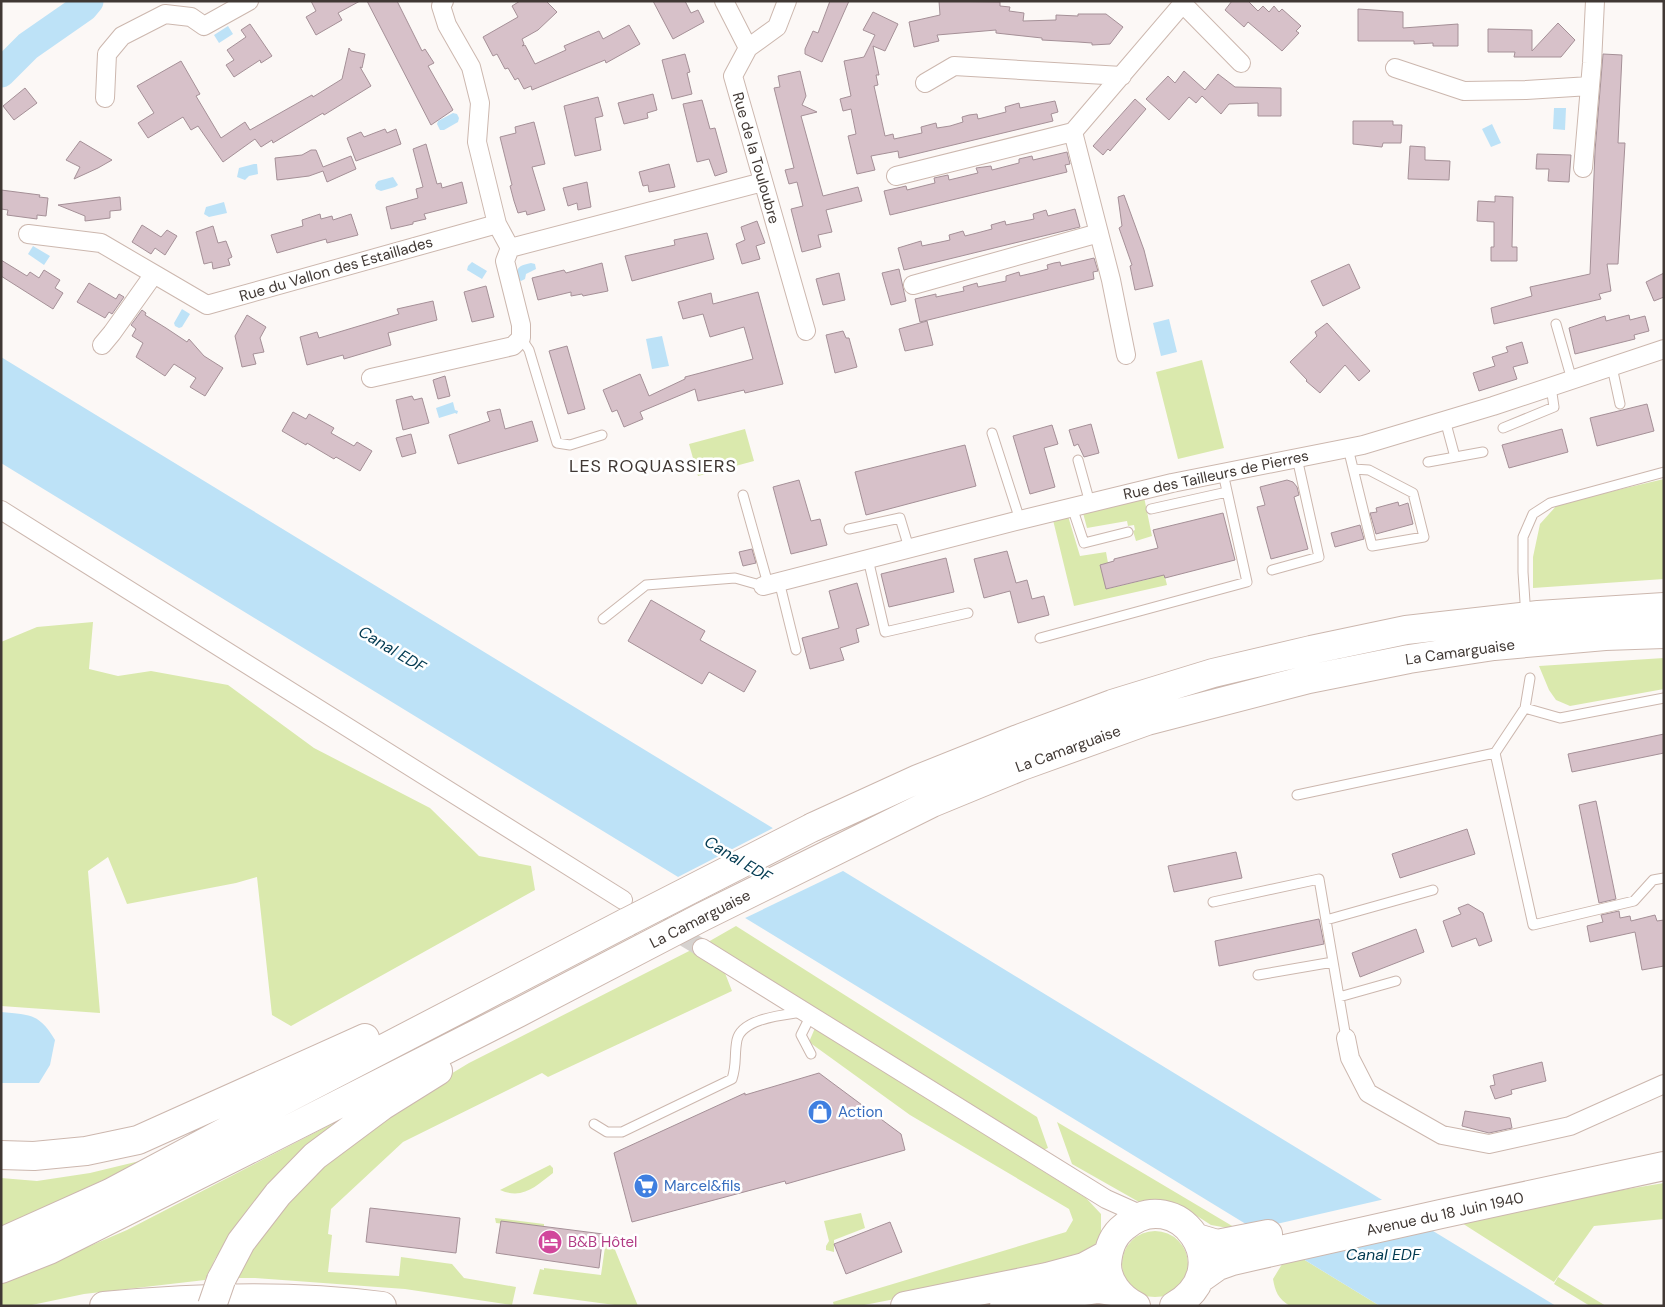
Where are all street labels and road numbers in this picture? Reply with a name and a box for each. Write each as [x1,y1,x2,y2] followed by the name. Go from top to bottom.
[728,90,784,226] street label: Rue de la Touloubre
[237,232,435,306] street label: Rue du Vallon des Estaillades
[1121,446,1311,504] street label: Rue des Tailleurs de Pierres
[1404,634,1516,670] street label: La Camarguaise
[1013,721,1123,777] street label: La Camarguaise
[646,885,754,953] street label: La Camarguaise
[1364,1188,1526,1240] street label: Avenue du 18 Juin 1940

